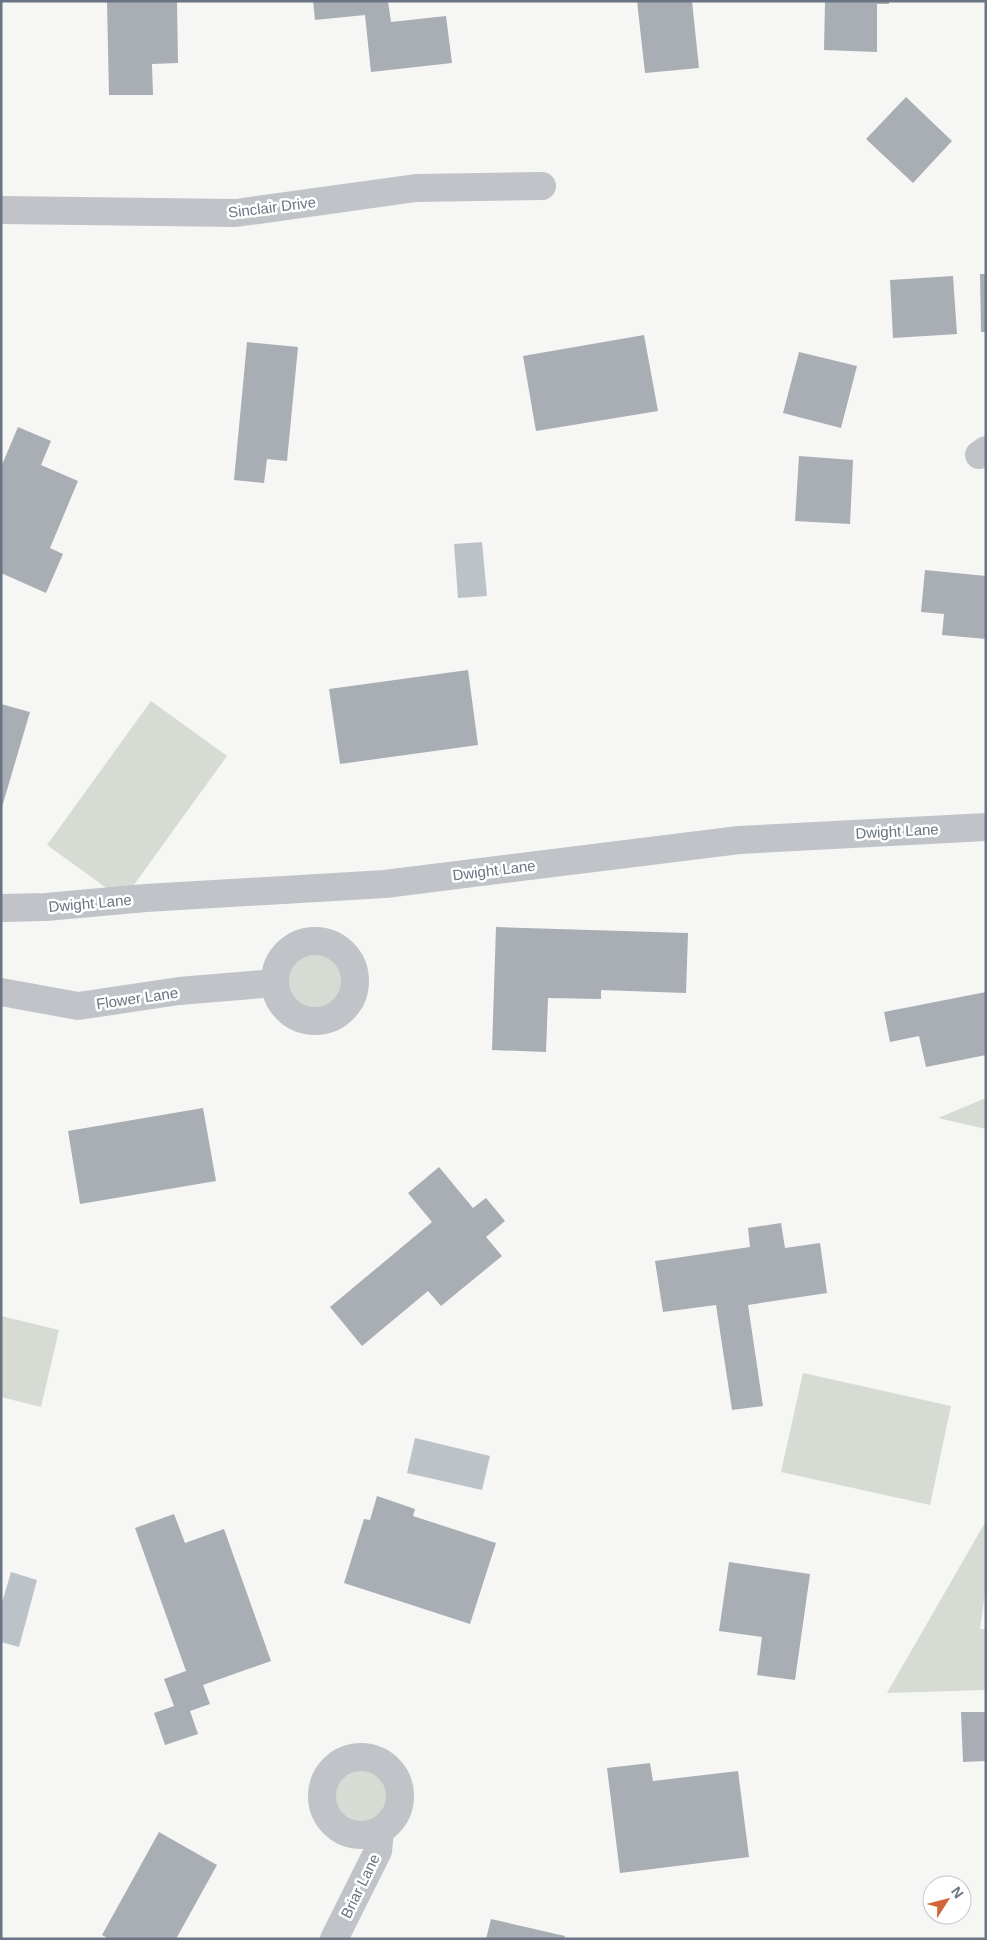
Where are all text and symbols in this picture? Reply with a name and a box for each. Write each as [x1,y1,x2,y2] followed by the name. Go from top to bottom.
[227,193,317,221] street label: Sinclair Drive
[855,820,939,842] street label: Dwight Lane
[452,856,536,884] street label: Dwight Lane
[48,891,132,915] street label: Dwight Lane
[95,984,179,1012] street label: Flower Lane
[337,1851,383,1921] street label: Briar Lane
[922,1875,972,1925] north arrow
[948,1884,967,1901] text: N

